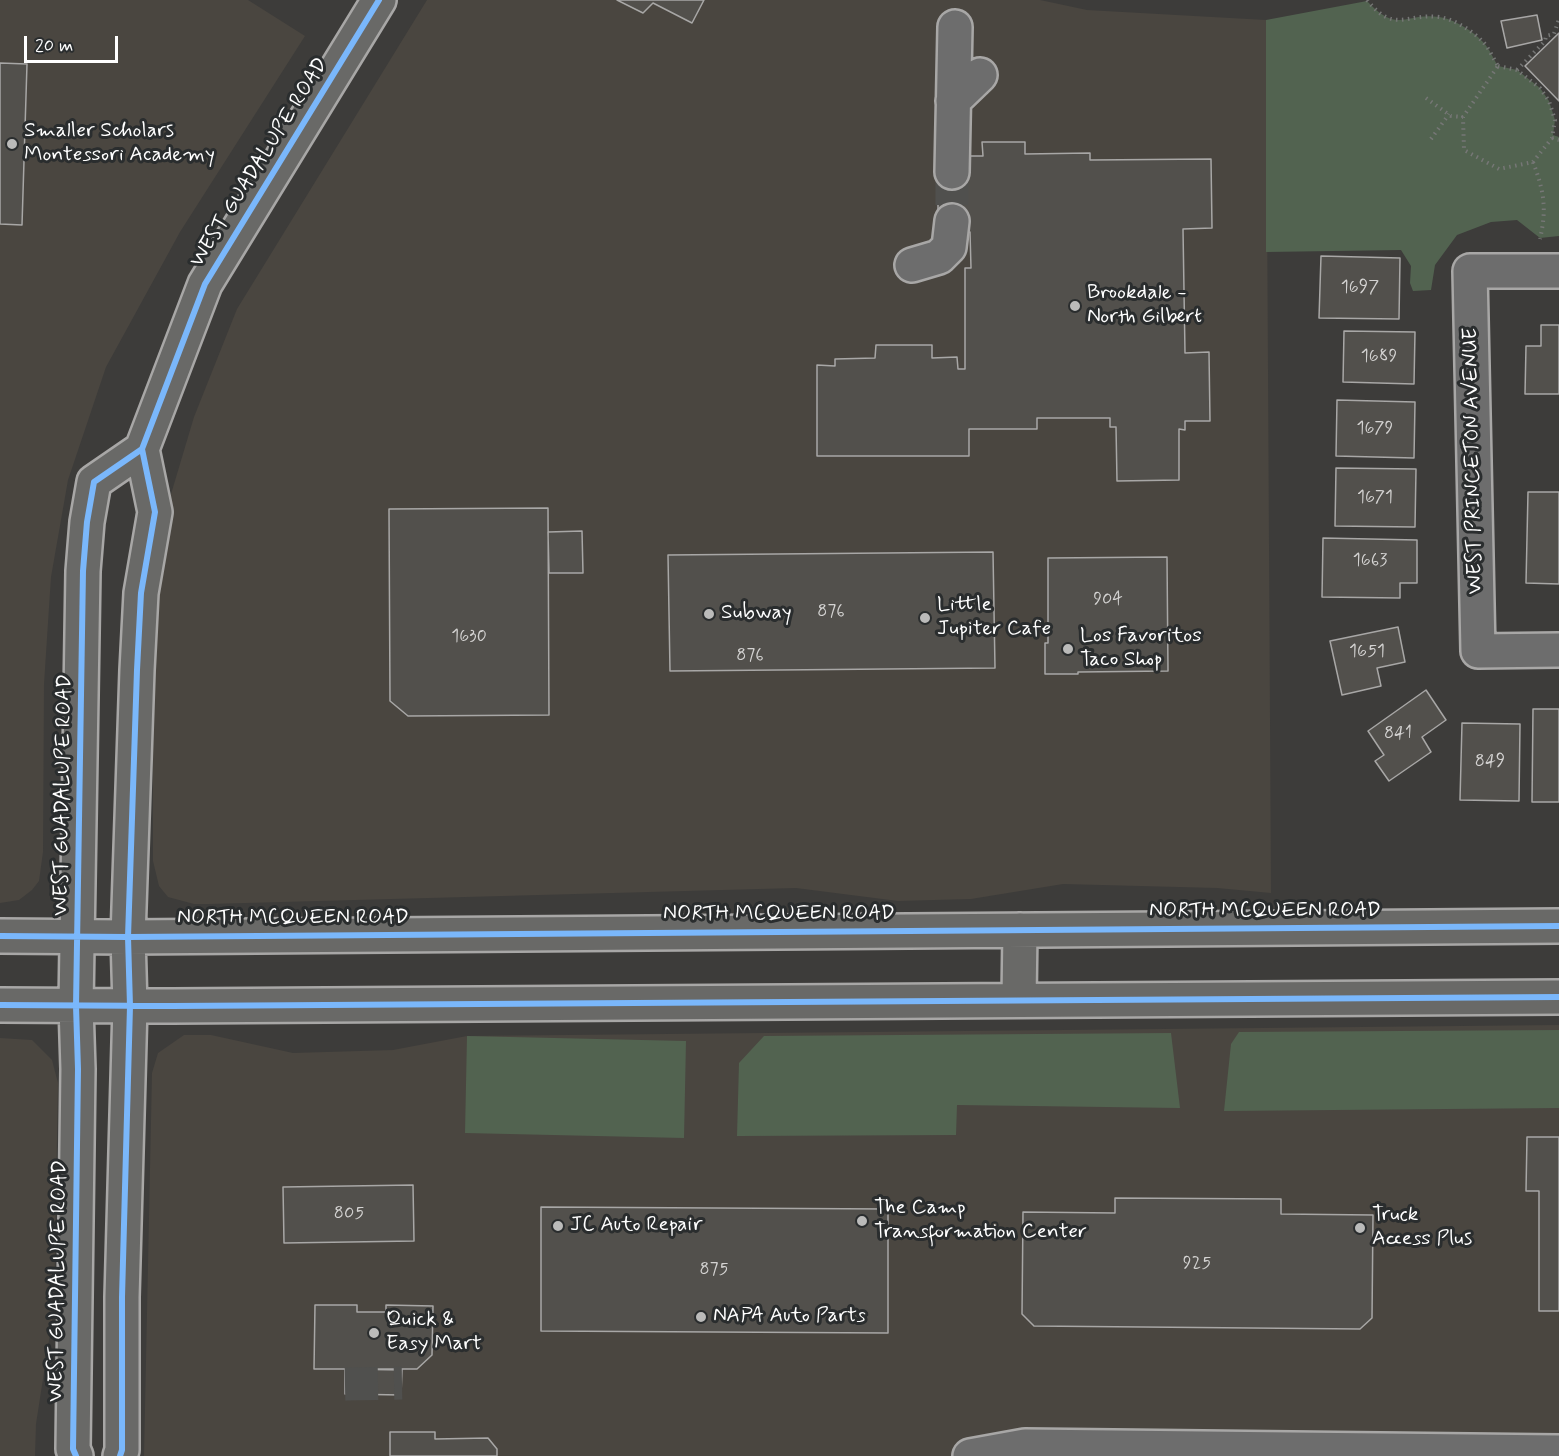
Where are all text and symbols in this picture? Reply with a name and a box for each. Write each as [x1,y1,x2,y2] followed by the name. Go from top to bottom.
[27,24,122,62] scale bar
[35,34,73,58] text: 20 m
[185,54,335,272] street label: WEST GUADALUPE ROAD
[24,119,215,169] place label: Smaller Scholars Montessori Academy
[5,137,19,151] marker: Smaller Scholars Montessori Academy
[1341,277,1379,299] house number: 1697
[1087,281,1202,331] place label: Brookdale - North Gilbert
[1068,299,1082,313] marker: Brookdale - North Gilbert
[1459,327,1489,595] street label: WEST PRINCETON AVENUE
[1361,346,1397,368] house number: 1689
[1357,418,1393,440] house number: 1679
[1357,487,1393,509] house number: 1671
[1353,550,1387,572] house number: 1663
[1093,589,1123,611] house number: 904
[937,593,1051,643] place label: Little Jupiter Cafe
[721,601,792,627] place label: Subway
[817,601,845,623] house number: 876
[702,607,716,621] marker: Subway
[918,611,932,625] marker: Little Jupiter Cafe
[1080,624,1202,674] place label: Los Favoritos Taco Shop
[451,626,487,648] house number: 1630
[1349,641,1385,663] house number: 1651
[1061,642,1075,656] marker: Los Favoritos Taco Shop
[736,645,764,667] house number: 876
[49,674,79,916] street label: WEST GUADALUPE ROAD
[1384,723,1412,745] house number: 841
[1475,751,1505,773] house number: 849
[1149,899,1381,925] street label: NORTH MCQUEEN ROAD
[663,902,895,928] street label: NORTH MCQUEEN ROAD
[177,906,409,932] street label: NORTH MCQUEEN ROAD
[44,1160,74,1402] street label: WEST GUADALUPE ROAD
[874,1196,1087,1246] place label: The Camp Transformation Center
[334,1203,364,1225] house number: 805
[1372,1203,1472,1253] place label: Truck Access Plus
[570,1213,702,1239] place label: JC Auto Repair
[855,1214,869,1228] marker: The Camp Transformation Center
[551,1219,565,1233] marker: JC Auto Repair
[1353,1221,1367,1235] marker: Truck Access Plus
[1183,1253,1211,1275] house number: 925
[699,1259,729,1281] house number: 875
[713,1304,866,1330] place label: NAPA Auto Parts
[386,1308,482,1358] place label: Quick & Easy Mart
[694,1310,708,1324] marker: NAPA Auto Parts
[367,1326,381,1340] marker: Quick & Easy Mart

